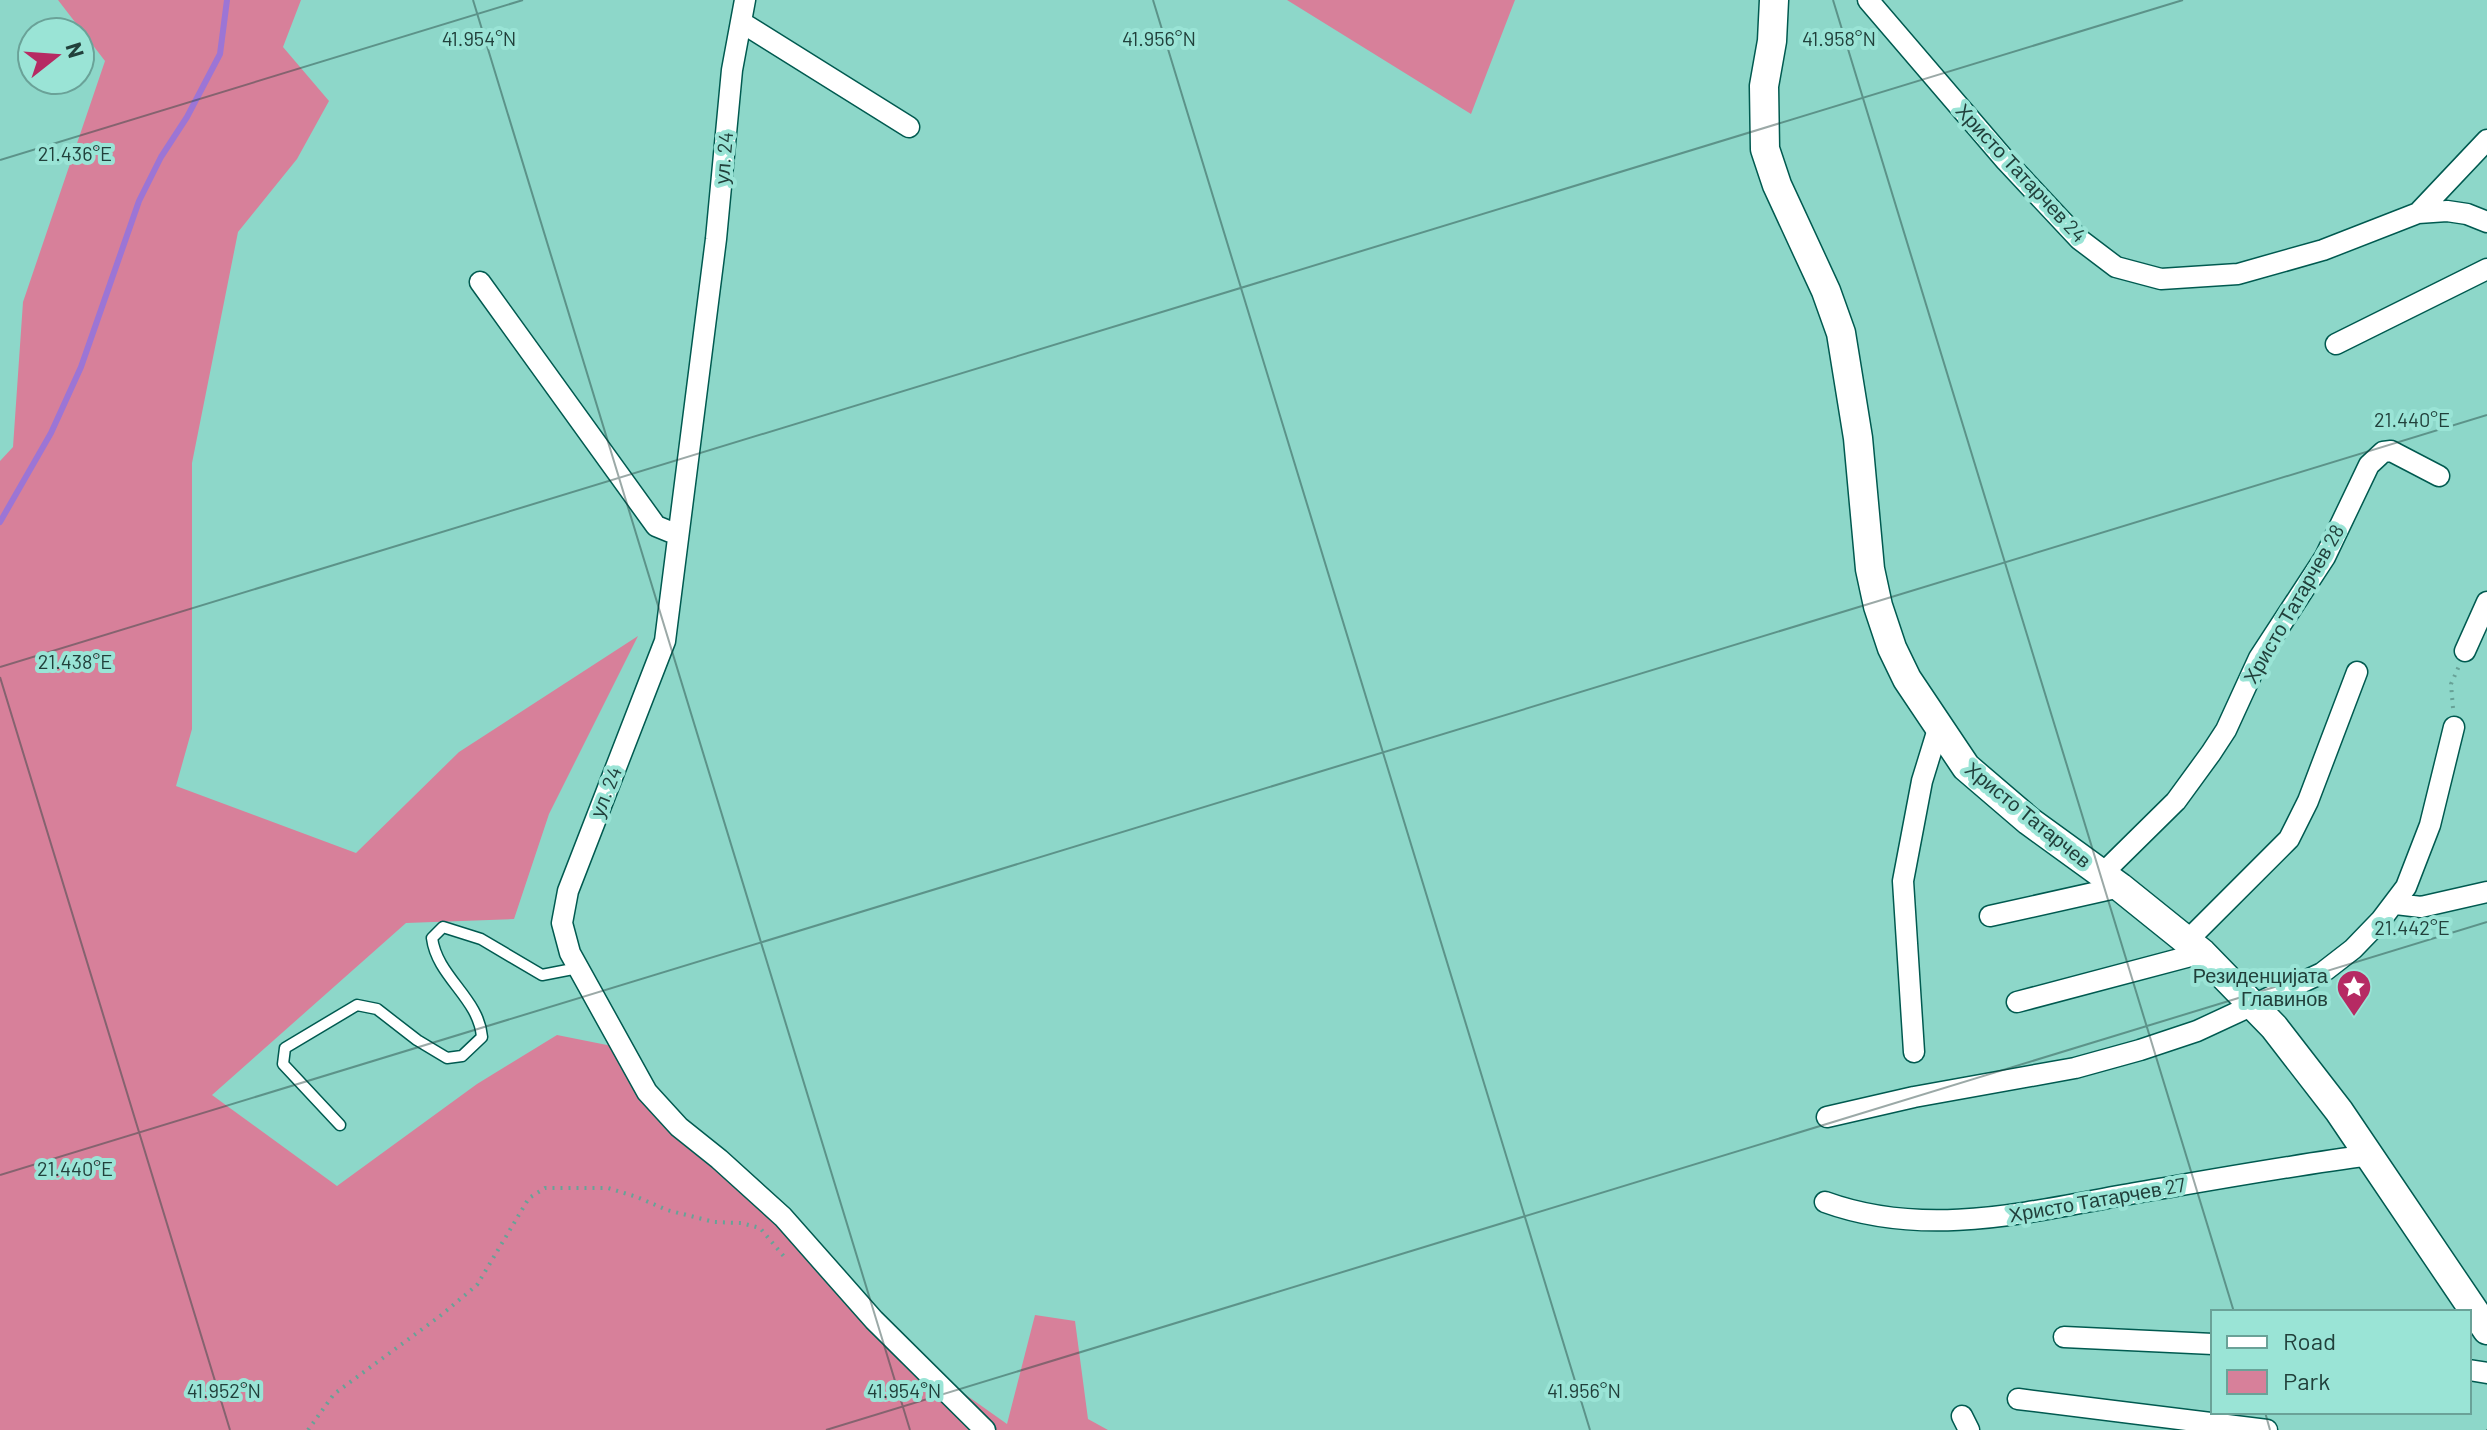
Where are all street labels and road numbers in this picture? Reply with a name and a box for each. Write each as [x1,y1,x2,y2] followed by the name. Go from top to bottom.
[1951,98,2092,246] street label: Христо Татарчев 24
[709,131,737,185] street label: ул. 24
[2238,520,2348,687] street label: Христо Татарчев 28
[1961,756,2096,872] street label: Христо Татарчев
[584,763,626,820] street label: ул. 24
[2007,1172,2187,1226] street label: Христо Татарчев 27

